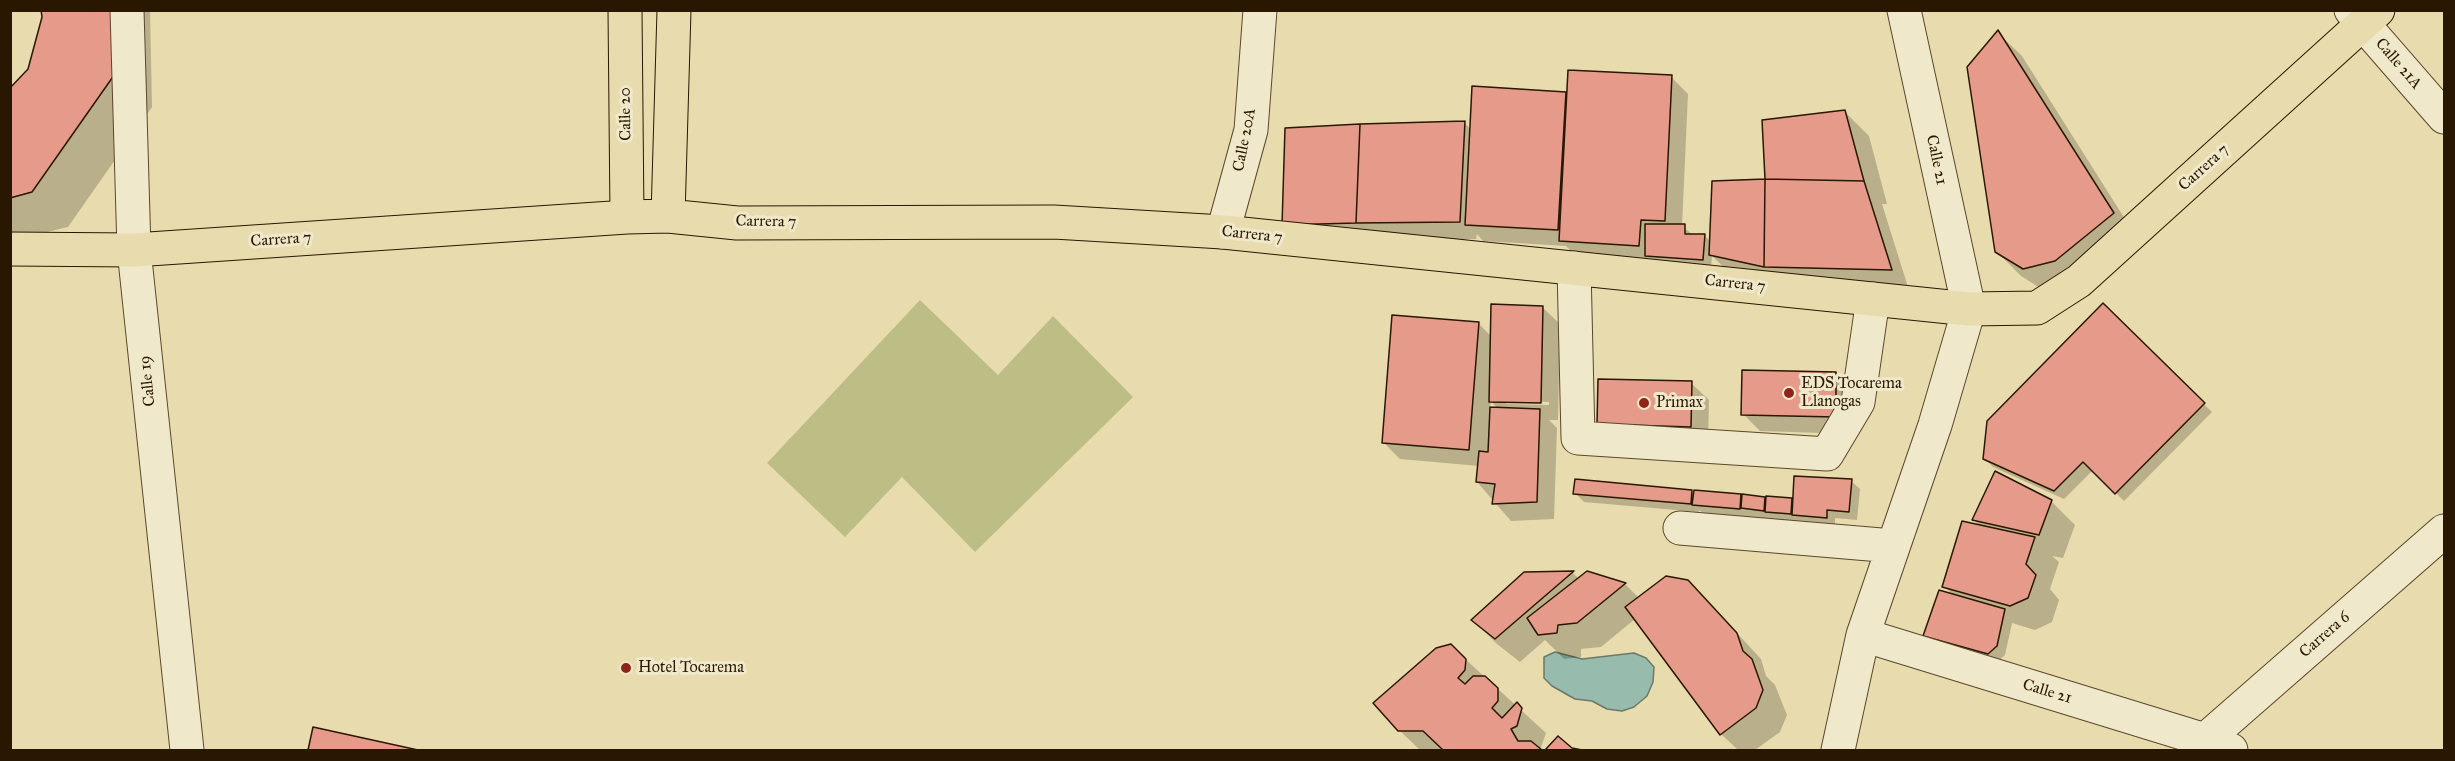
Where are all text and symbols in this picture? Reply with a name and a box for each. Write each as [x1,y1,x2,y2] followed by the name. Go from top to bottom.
[2371,35,2425,93] street label: Calle 21A
[616,87,636,141] street label: Calle 20
[1229,107,1261,173] street label: Calle 20A
[1921,133,1951,187] street label: Calle 21
[2175,140,2233,196] street label: Carrera 7
[735,212,797,232] street label: Carrera 7
[1221,222,1283,248] street label: Carrera 7
[250,228,312,252] street label: Carrera 7
[1704,271,1766,297] street label: Carrera 7
[136,355,160,407] street label: Calle 19
[1801,374,1902,412] place label: EDS Tocarema Llanogas
[1782,386,1796,400] marker: EDS Tocarema Llanogas
[1656,393,1703,413] place label: Primax
[1637,396,1651,410] marker: Primax
[2296,608,2354,662] street label: Carrera 6
[638,658,744,678] place label: Hotel Tocarema
[619,661,633,675] marker: Hotel Tocarema
[2020,675,2074,709] street label: Calle 21

